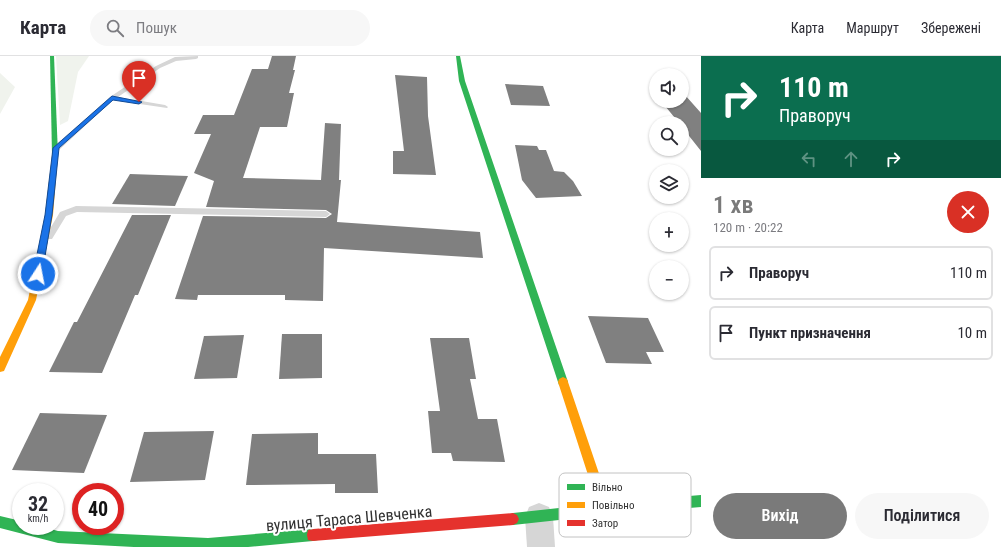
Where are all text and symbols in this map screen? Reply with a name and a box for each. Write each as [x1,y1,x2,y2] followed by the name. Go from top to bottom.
[90,10,370,46] search box
[20,16,66,39] text: Карта
[104,17,126,39] icon: search
[136,19,177,37] text: Пошук
[791,20,824,36] text: Карта
[846,20,899,36] text: Маршрут
[921,20,981,36] text: Збережені
[122,61,156,102] pin
[128,67,150,89] icon: arrive
[649,68,689,300] map controls
[649,68,689,108] button: sound
[779,71,849,104] text: 110 m
[713,72,765,124] icon: right
[779,105,851,126] text: Праворуч
[649,116,689,156] button: search
[798,148,820,170] icon: left
[840,148,862,170] icon: ahead
[882,148,904,170] icon: right
[649,164,689,204] button: layers
[713,191,753,219] text: 1 хв
[947,191,989,233] button: close
[649,212,689,252] button: +
[713,220,783,235] text: 120 m · 20:22
[17,253,59,295] position arrow
[649,260,689,300] button: −
[715,262,737,284] icon: right
[749,264,809,282] text: Праворуч
[950,264,987,282] text: 110 m
[715,322,737,344] icon: arrive
[749,324,871,342] text: Пункт призначення
[957,324,987,342] text: 10 m
[559,473,691,537] legend
[592,481,623,494] text: Вільно
[72,483,124,535] speed limit sign: 40
[28,492,48,516] text: 32
[713,493,847,539] button: Вихід
[855,493,989,539] button: Поділитися
[592,499,635,512] text: Повільно
[265,502,433,535] street label: вулиця Тараса Шевченка
[28,513,48,524] text: km/h
[592,517,618,530] text: Затор

